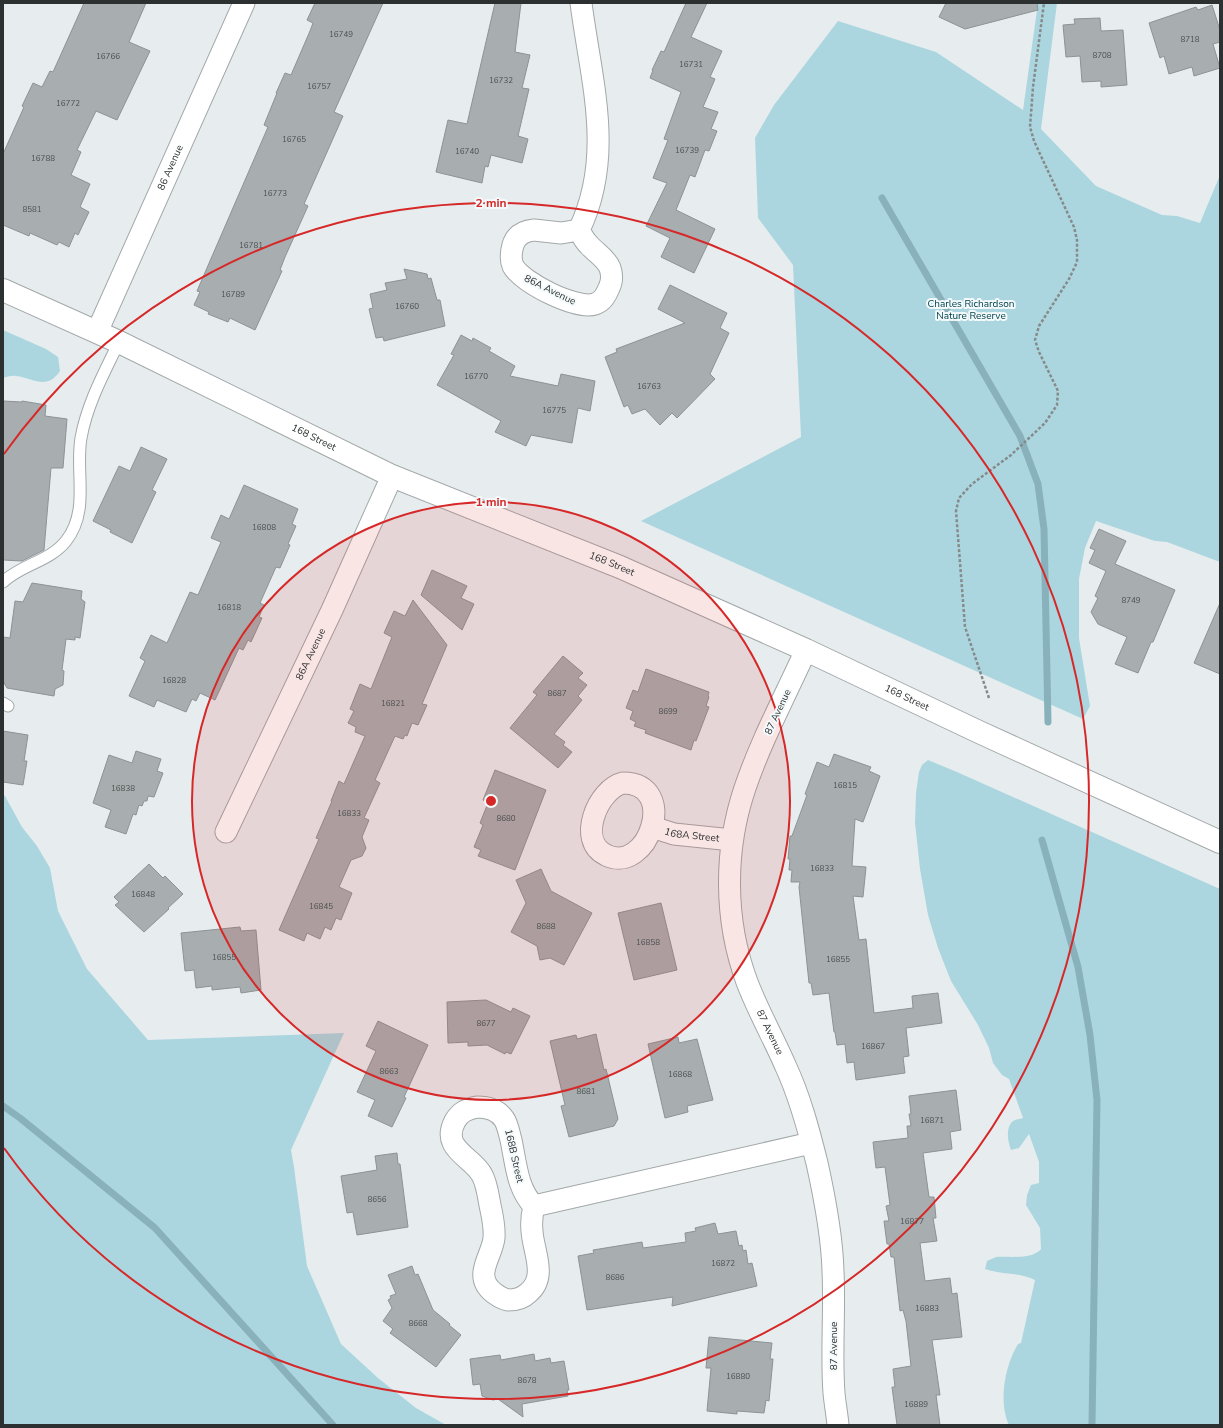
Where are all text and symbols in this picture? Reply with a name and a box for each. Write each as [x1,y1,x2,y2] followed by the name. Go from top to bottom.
[329,29,353,40] house number: 16749
[1180,34,1200,45] house number: 8718
[1092,50,1112,61] house number: 8708
[96,51,120,62] house number: 16766
[679,59,703,70] house number: 16731
[489,75,513,86] house number: 16732
[307,81,331,92] house number: 16757
[56,98,80,109] house number: 16772
[282,134,306,145] house number: 16765
[154,143,187,193] street label: 86 Avenue
[675,145,699,156] house number: 16739
[455,146,479,157] house number: 16740
[31,153,55,164] house number: 16788
[263,188,287,199] house number: 16773
[475,195,507,211] text: 2 min
[22,204,42,215] house number: 8581
[239,240,263,251] house number: 16781
[522,271,578,309] street label: 86A Avenue
[221,289,245,300] house number: 16789
[928,297,1014,323] park label: Charles Richardson Nature Reserve
[395,301,419,312] house number: 16760
[464,371,488,382] house number: 16770
[637,381,661,392] house number: 16763
[542,405,566,416] house number: 16775
[289,421,339,455] street label: 168 Street
[475,494,507,510] text: 1 min
[252,522,276,533] house number: 16808
[587,548,637,580] street label: 168 Street
[1121,595,1141,606] house number: 8749
[217,602,241,613] house number: 16818
[293,626,329,682] street label: 86A Avenue
[162,675,186,686] house number: 16828
[882,681,932,715] street label: 168 Street
[761,687,795,737] street label: 87 Avenue
[547,688,567,699] house number: 8687
[381,698,405,709] house number: 16821
[658,706,678,717] house number: 8699
[833,780,857,791] house number: 16815
[111,783,135,794] house number: 16838
[484,794,498,808] centre of rings
[337,808,361,819] house number: 16833
[496,813,516,824] house number: 8680
[663,824,720,846] street label: 168A Street
[810,863,834,874] house number: 16833
[131,889,155,900] house number: 16848
[309,901,333,912] house number: 16845
[536,921,556,932] house number: 8688
[636,937,660,948] house number: 16858
[212,952,236,963] house number: 16855
[826,954,850,965] house number: 16855
[753,1008,787,1057] street label: 87 Avenue
[476,1018,496,1029] house number: 8677
[861,1041,885,1052] house number: 16867
[379,1066,399,1077] house number: 8663
[668,1069,692,1080] house number: 16868
[576,1086,596,1097] house number: 8681
[920,1115,944,1126] house number: 16871
[501,1128,527,1185] street label: 168B Street
[367,1194,387,1205] house number: 8656
[900,1216,924,1227] house number: 16877
[711,1258,735,1269] house number: 16872
[605,1272,625,1283] house number: 8686
[915,1303,939,1314] house number: 16883
[408,1318,428,1329] house number: 8668
[827,1322,841,1370] street label: 87 Avenue
[726,1371,750,1382] house number: 16880
[517,1375,537,1386] house number: 8678
[904,1399,928,1410] house number: 16889

